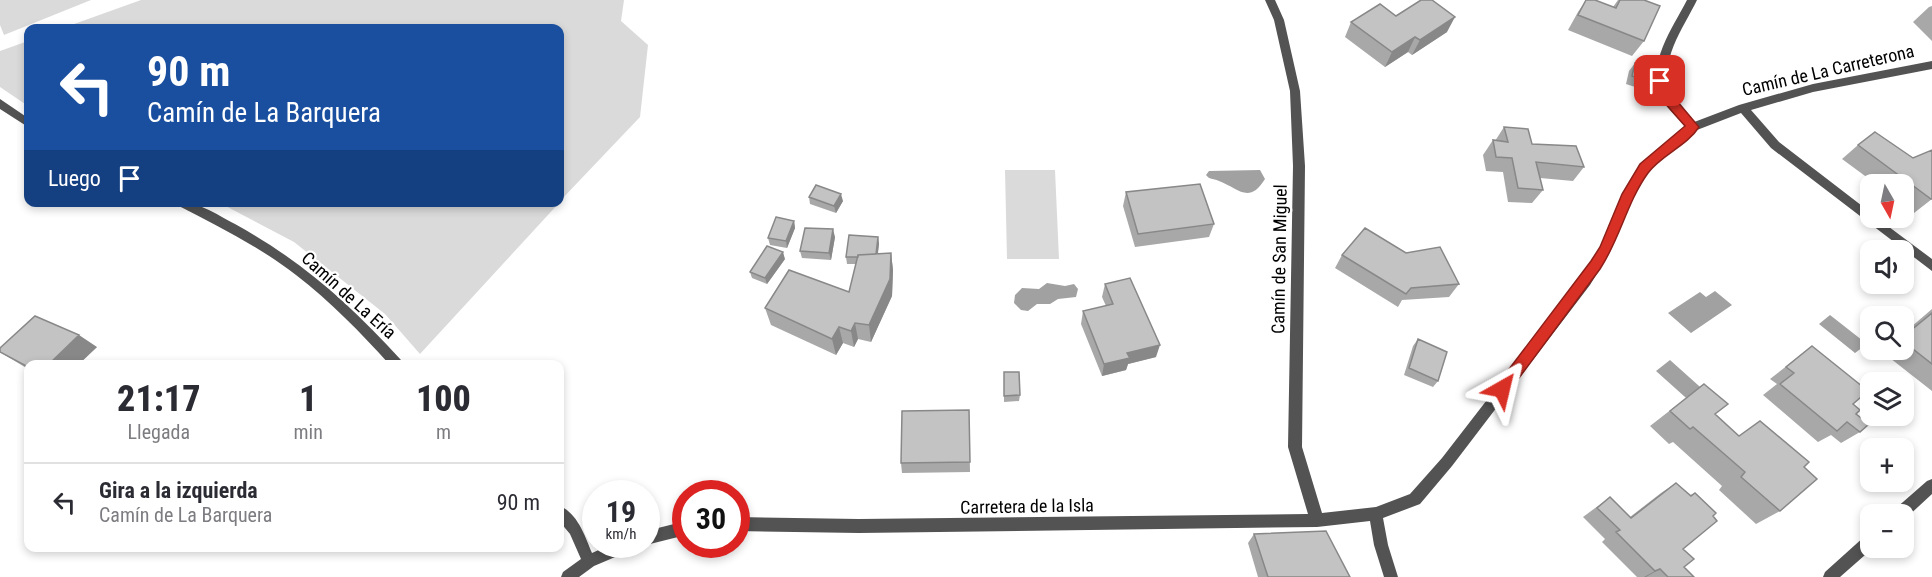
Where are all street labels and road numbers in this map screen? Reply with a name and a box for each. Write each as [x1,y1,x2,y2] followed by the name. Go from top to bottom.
[1740,40,1916,100] street label: Camín de La Carreterona
[1267,184,1291,334] street label: Camín de San Miguel
[298,247,400,343] street label: Camín de La Ería
[960,494,1094,518] street label: Carretera de la Isla

